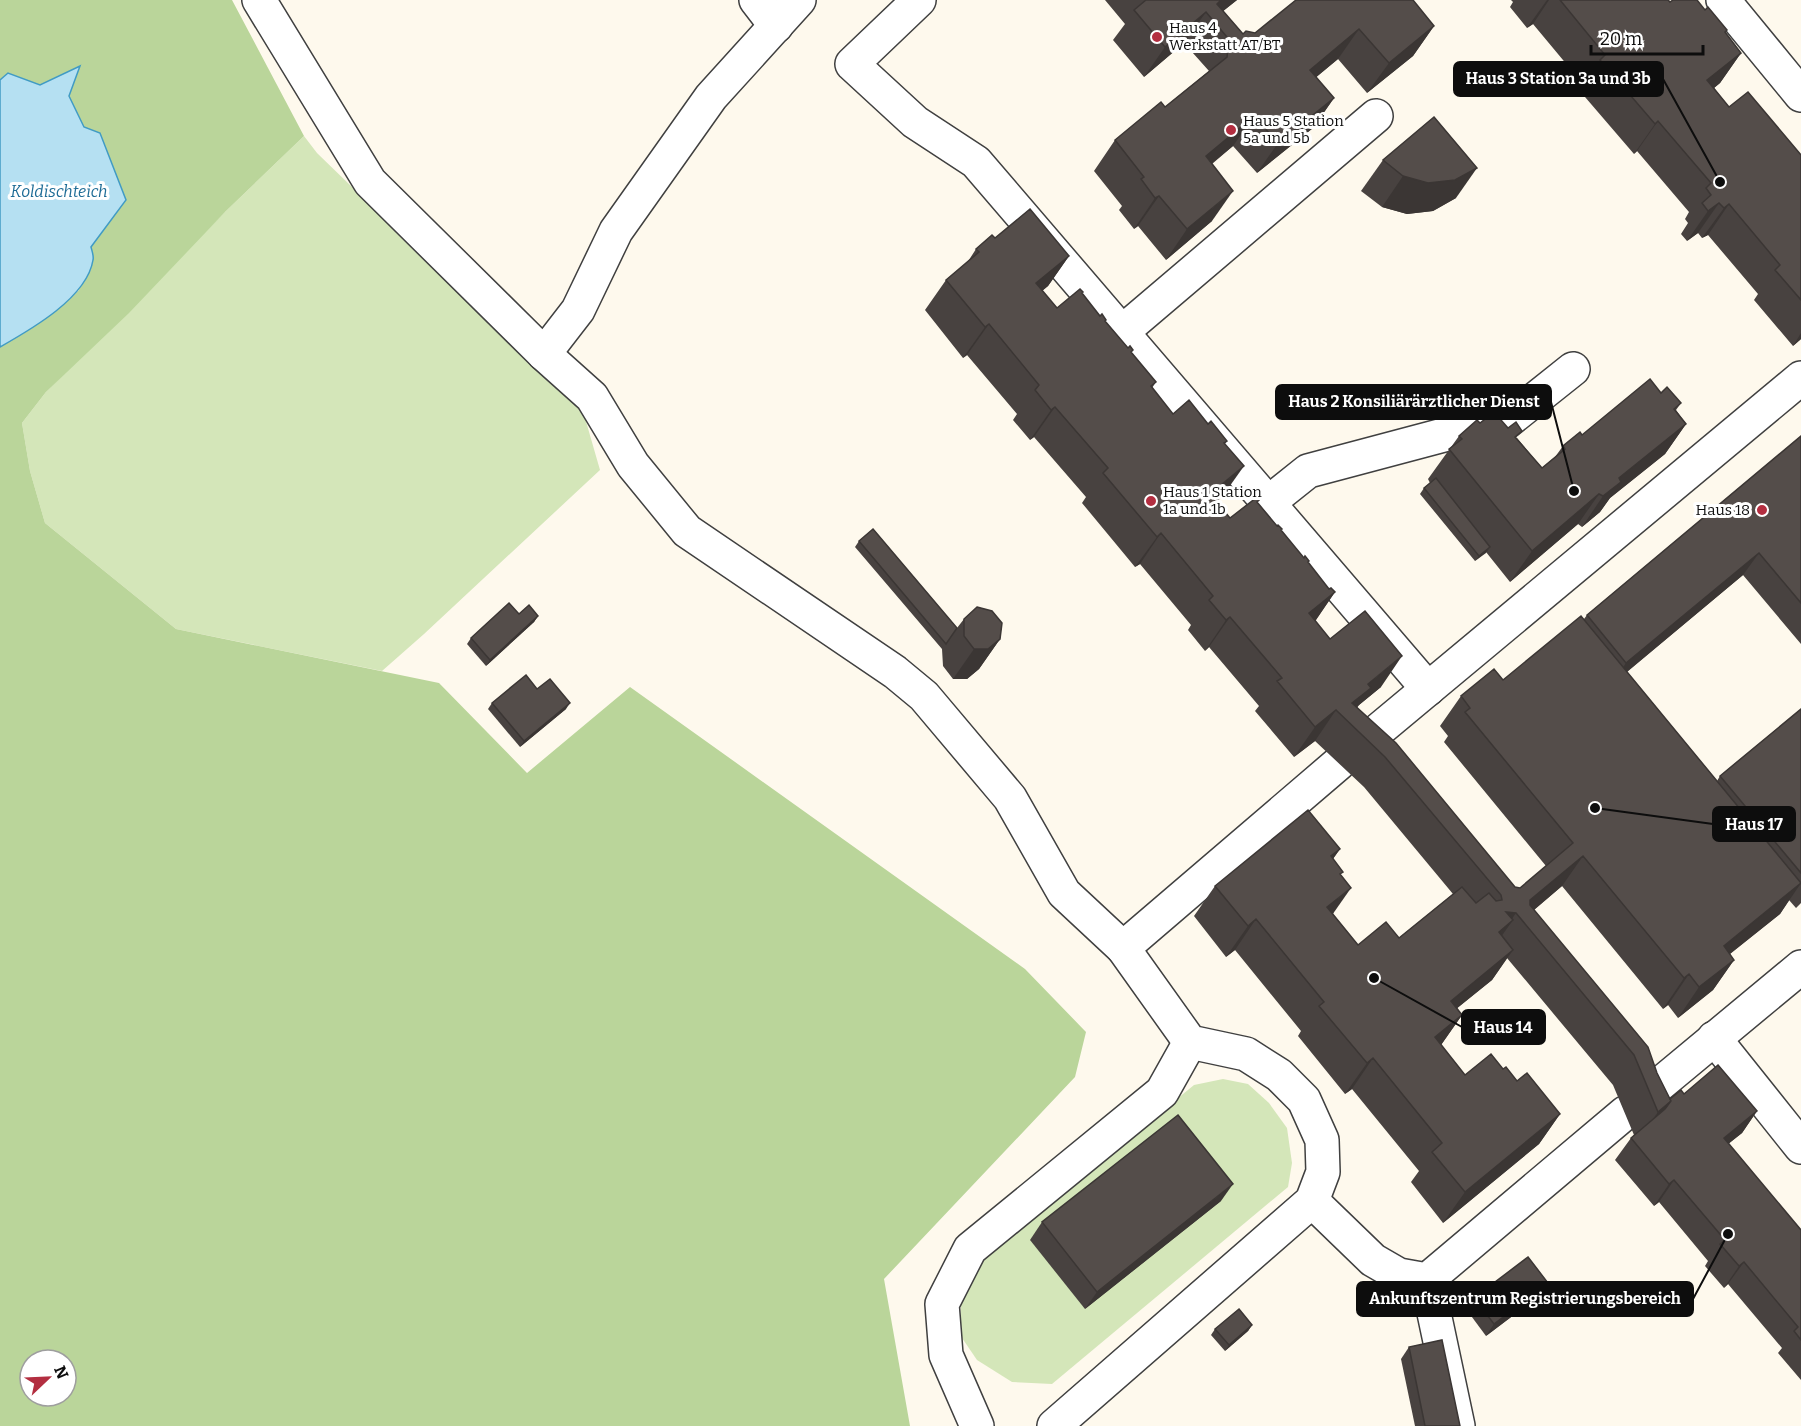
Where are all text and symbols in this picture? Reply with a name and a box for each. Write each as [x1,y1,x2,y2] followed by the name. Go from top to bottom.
[1591,18,1704,56] scale bar
[1169,19,1281,54] place label: Haus 4 Werkstatt AT/BT
[1600,28,1642,50] text: 20 m
[1150,30,1164,44] marker: Haus 4 Werkstatt AT/BT
[1454,62,1663,96] callout: Haus 3 Station 3a und 3b
[1465,69,1651,88] text: Haus 3 Station 3a und 3b
[1243,112,1344,147] place label: Haus 5 Station 5a und 5b
[1224,123,1238,137] marker: Haus 5 Station 5a und 5b
[11,182,107,201] water label: Koldischteich
[1276,385,1551,419] callout: Haus 2 Konsiliärärztlicher Dienst
[1288,392,1540,411] text: Haus 2 Konsiliärärztlicher Dienst
[1163,483,1262,518] place label: Haus 1 Station 1a und 1b
[1144,494,1158,508] marker: Haus 1 Station 1a und 1b
[1696,501,1750,519] place label: Haus 18
[1755,503,1769,517] marker: Haus 18
[1713,807,1795,841] callout: Haus 17
[1725,815,1783,834] text: Haus 17
[1462,1010,1545,1044] callout: Haus 14
[1474,1018,1533,1037] text: Haus 14
[1357,1282,1693,1316] callout: Ankunftszentrum Registrierungsbereich
[1369,1289,1681,1308] text: Ankunftszentrum Registrierungsbereich
[18,1348,78,1408] north arrow
[50,1363,73,1382] text: N

